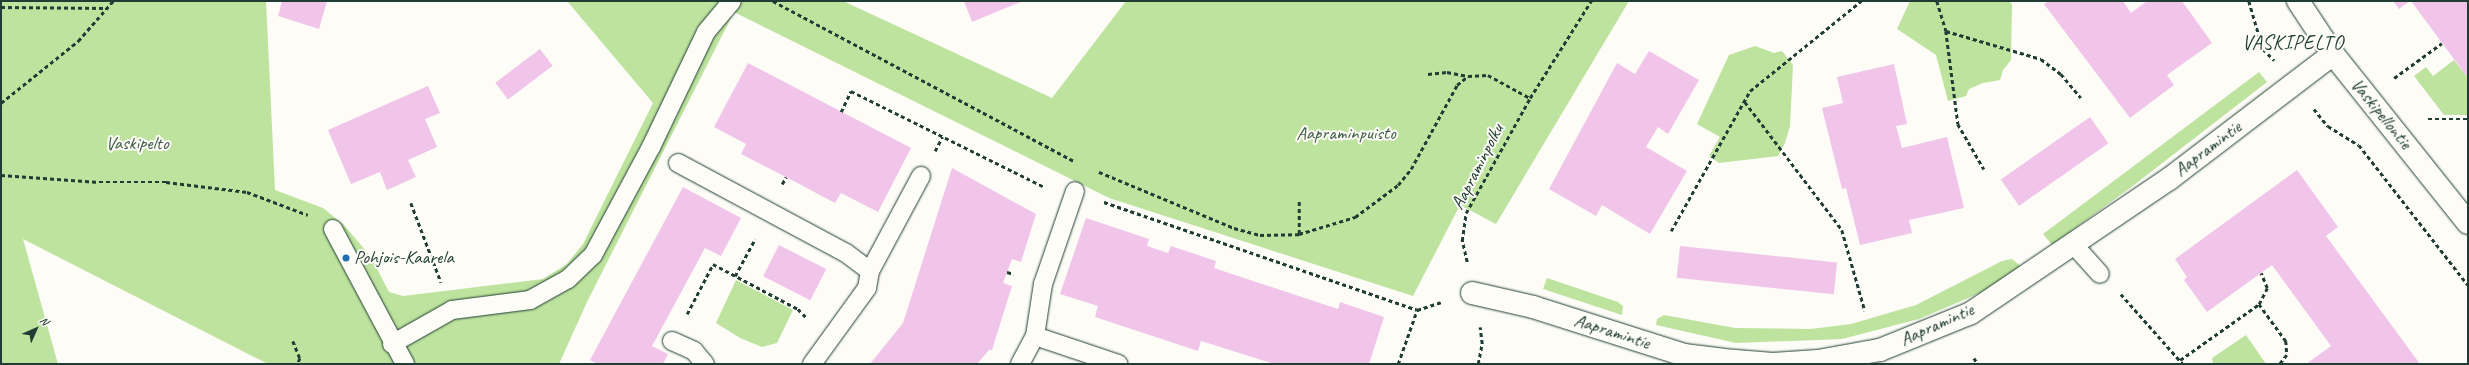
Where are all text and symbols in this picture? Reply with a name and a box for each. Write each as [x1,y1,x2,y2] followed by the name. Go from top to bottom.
[2242,30,2344,54] district label: VASKIPELTO
[2345,74,2417,154] street label: Vaskipellontie
[2170,116,2246,182] street label: Aapramintie
[1447,120,1509,214] street label: Aapraminpolku
[1296,123,1396,145] park label: Aapraminpuisto
[105,133,169,155] park label: Vaskipelto
[354,247,454,269] place label: Pohjois-Kaarela
[341,253,351,263] marker: Pohjois-Kaarela
[1897,299,1977,351] street label: Aapramintie
[16,309,56,349] north arrow
[1571,309,1653,355] street label: Aapramintie
[37,313,52,328] text: N

